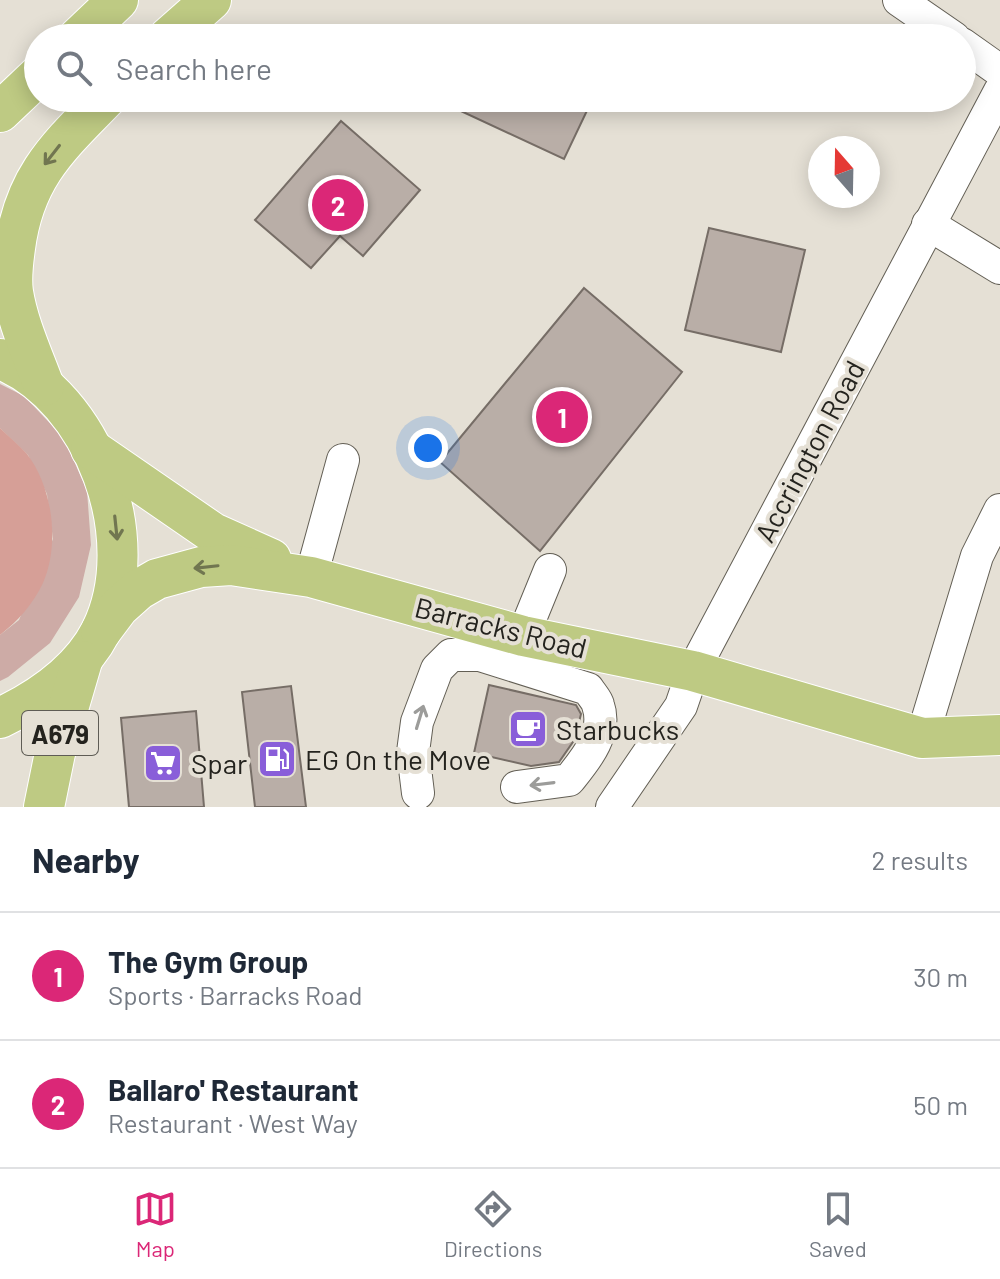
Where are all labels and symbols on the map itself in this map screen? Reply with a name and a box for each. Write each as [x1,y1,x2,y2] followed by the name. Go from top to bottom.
[808,136,880,208] north arrow
[44,144,61,165] one-way arrow
[312,175,364,235] pin: 2
[747,354,871,548] street label: Accrington Road
[536,387,588,447] pin: 1
[408,428,448,468] your location
[109,514,124,541] one-way arrow
[193,560,220,575] one-way arrow
[412,589,590,665] street label: Barracks Road
[413,704,428,730] one-way arrow
[507,708,549,750] cafe icon: Starbucks
[22,711,98,755] road number: A679
[556,712,679,746] place label: Starbucks
[256,738,298,780] fuel station icon: EG On the Move
[142,742,184,784] supermarket icon: Spar
[305,742,491,776] place label: EG On the Move
[191,746,247,780] place label: Spar
[529,777,555,792] one-way arrow

